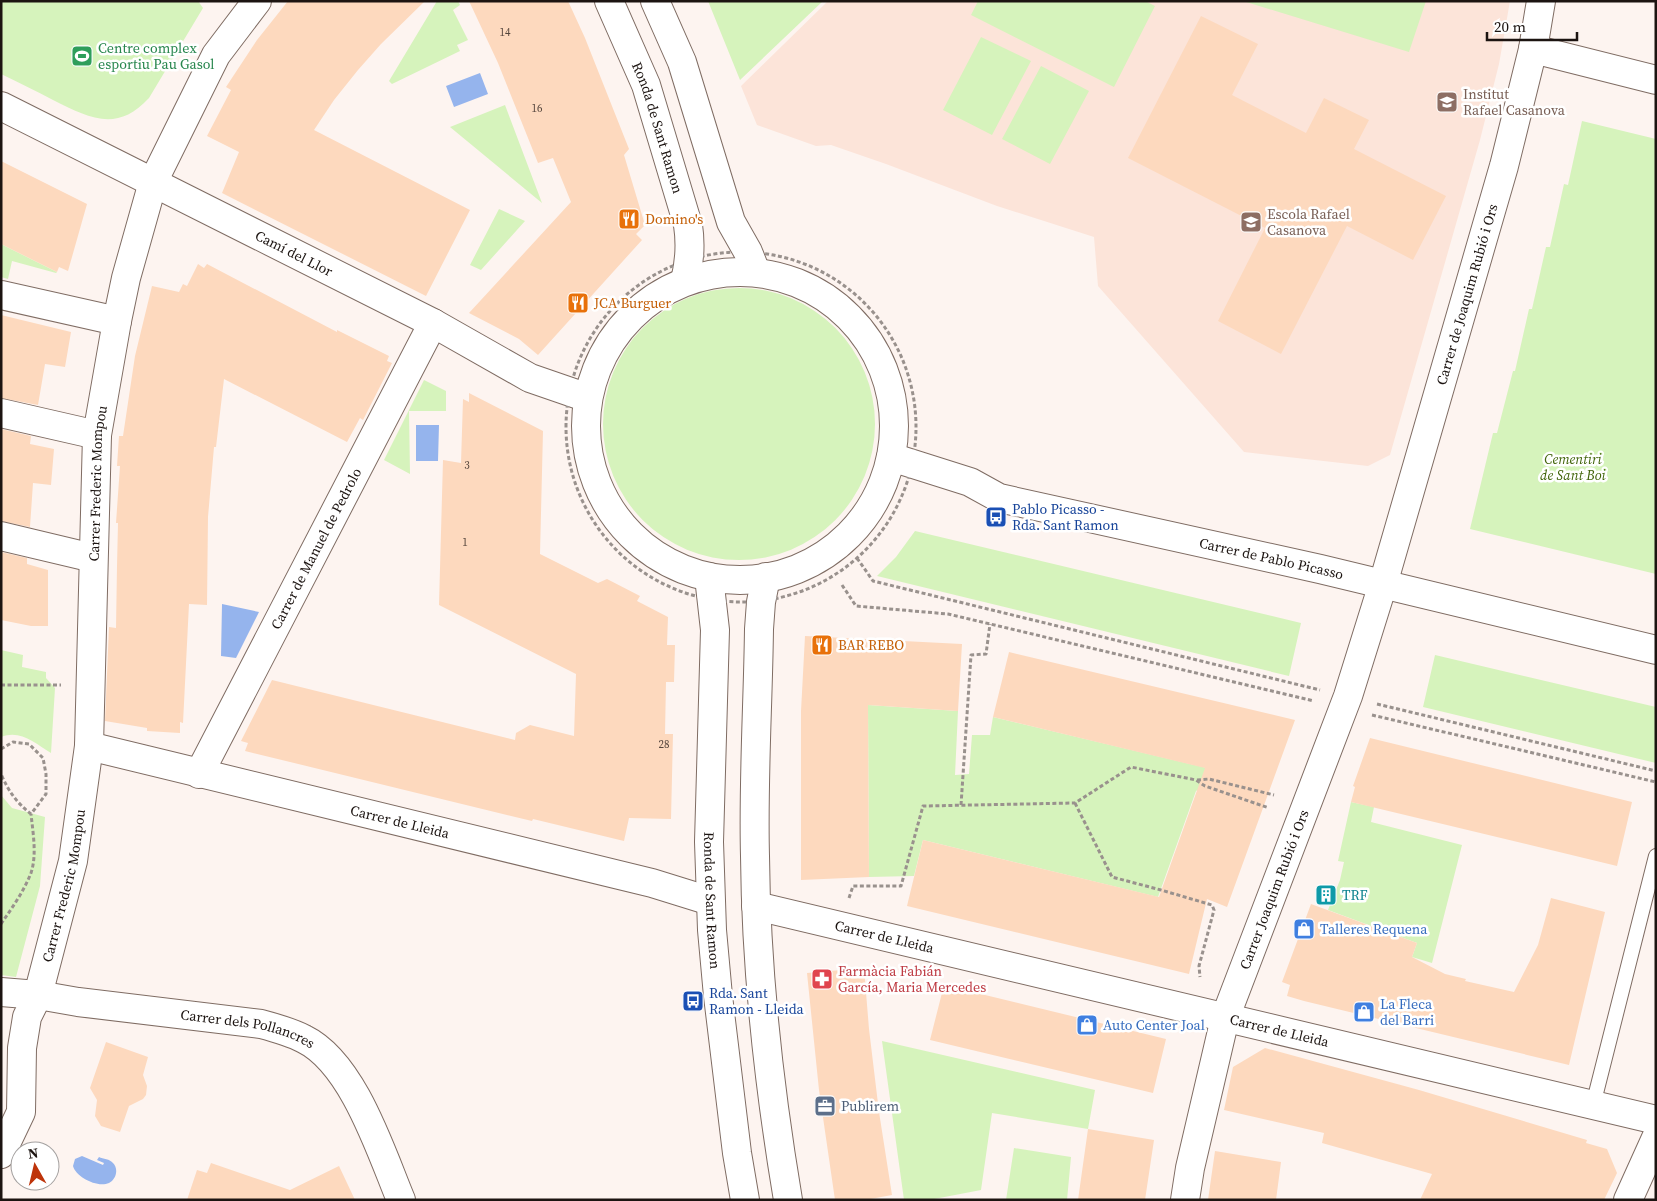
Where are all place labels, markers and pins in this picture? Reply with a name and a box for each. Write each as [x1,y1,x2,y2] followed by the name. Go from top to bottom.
[98,38,215,74] place label: Centre complex esportiu Pau Gasol
[70,44,94,68] sports icon: Centre complex esportiu Pau Gasol
[1463,84,1566,120] place label: Institut Rafael Casanova
[1435,90,1459,114] school or university icon: Institut Rafael Casanova
[1267,204,1350,240] place label: Escola Rafael Casanova
[617,207,641,231] restaurant icon: Domino's
[645,209,703,229] place label: Domino's
[1239,210,1263,234] school or university icon: Escola Rafael Casanova
[566,291,590,315] restaurant icon: JCA Burguer
[593,293,671,313] place label: JCA Burguer
[1012,499,1119,535] place label: Pablo Picasso - Rda. Sant Ramon
[984,505,1008,529] bus stop icon: Pablo Picasso - Rda. Sant Ramon
[810,633,834,657] restaurant icon: BAR REBO
[838,635,904,655] place label: BAR REBO
[1314,883,1338,907] building icon: TRF
[1342,885,1368,905] place label: TRF
[1292,917,1316,941] shop icon: Talleres Requena
[1320,919,1428,939] place label: Talleres Requena
[838,961,986,997] place label: Farmàcia Fabián García, Maria Mercedes
[810,967,834,991] pharmacy icon: Farmàcia Fabián García, Maria Mercedes
[709,983,804,1019] place label: Rda. Sant Ramon - Lleida
[681,989,705,1013] bus stop icon: Rda. Sant Ramon - Lleida
[1380,994,1434,1030] place label: La Fleca del Barri
[1352,1000,1376,1024] shop icon: La Fleca del Barri
[1075,1013,1099,1037] shop icon: Auto Center Joal
[1103,1015,1205,1035] place label: Auto Center Joal
[813,1094,837,1118] office icon: Publirem
[841,1096,900,1116] place label: Publirem

